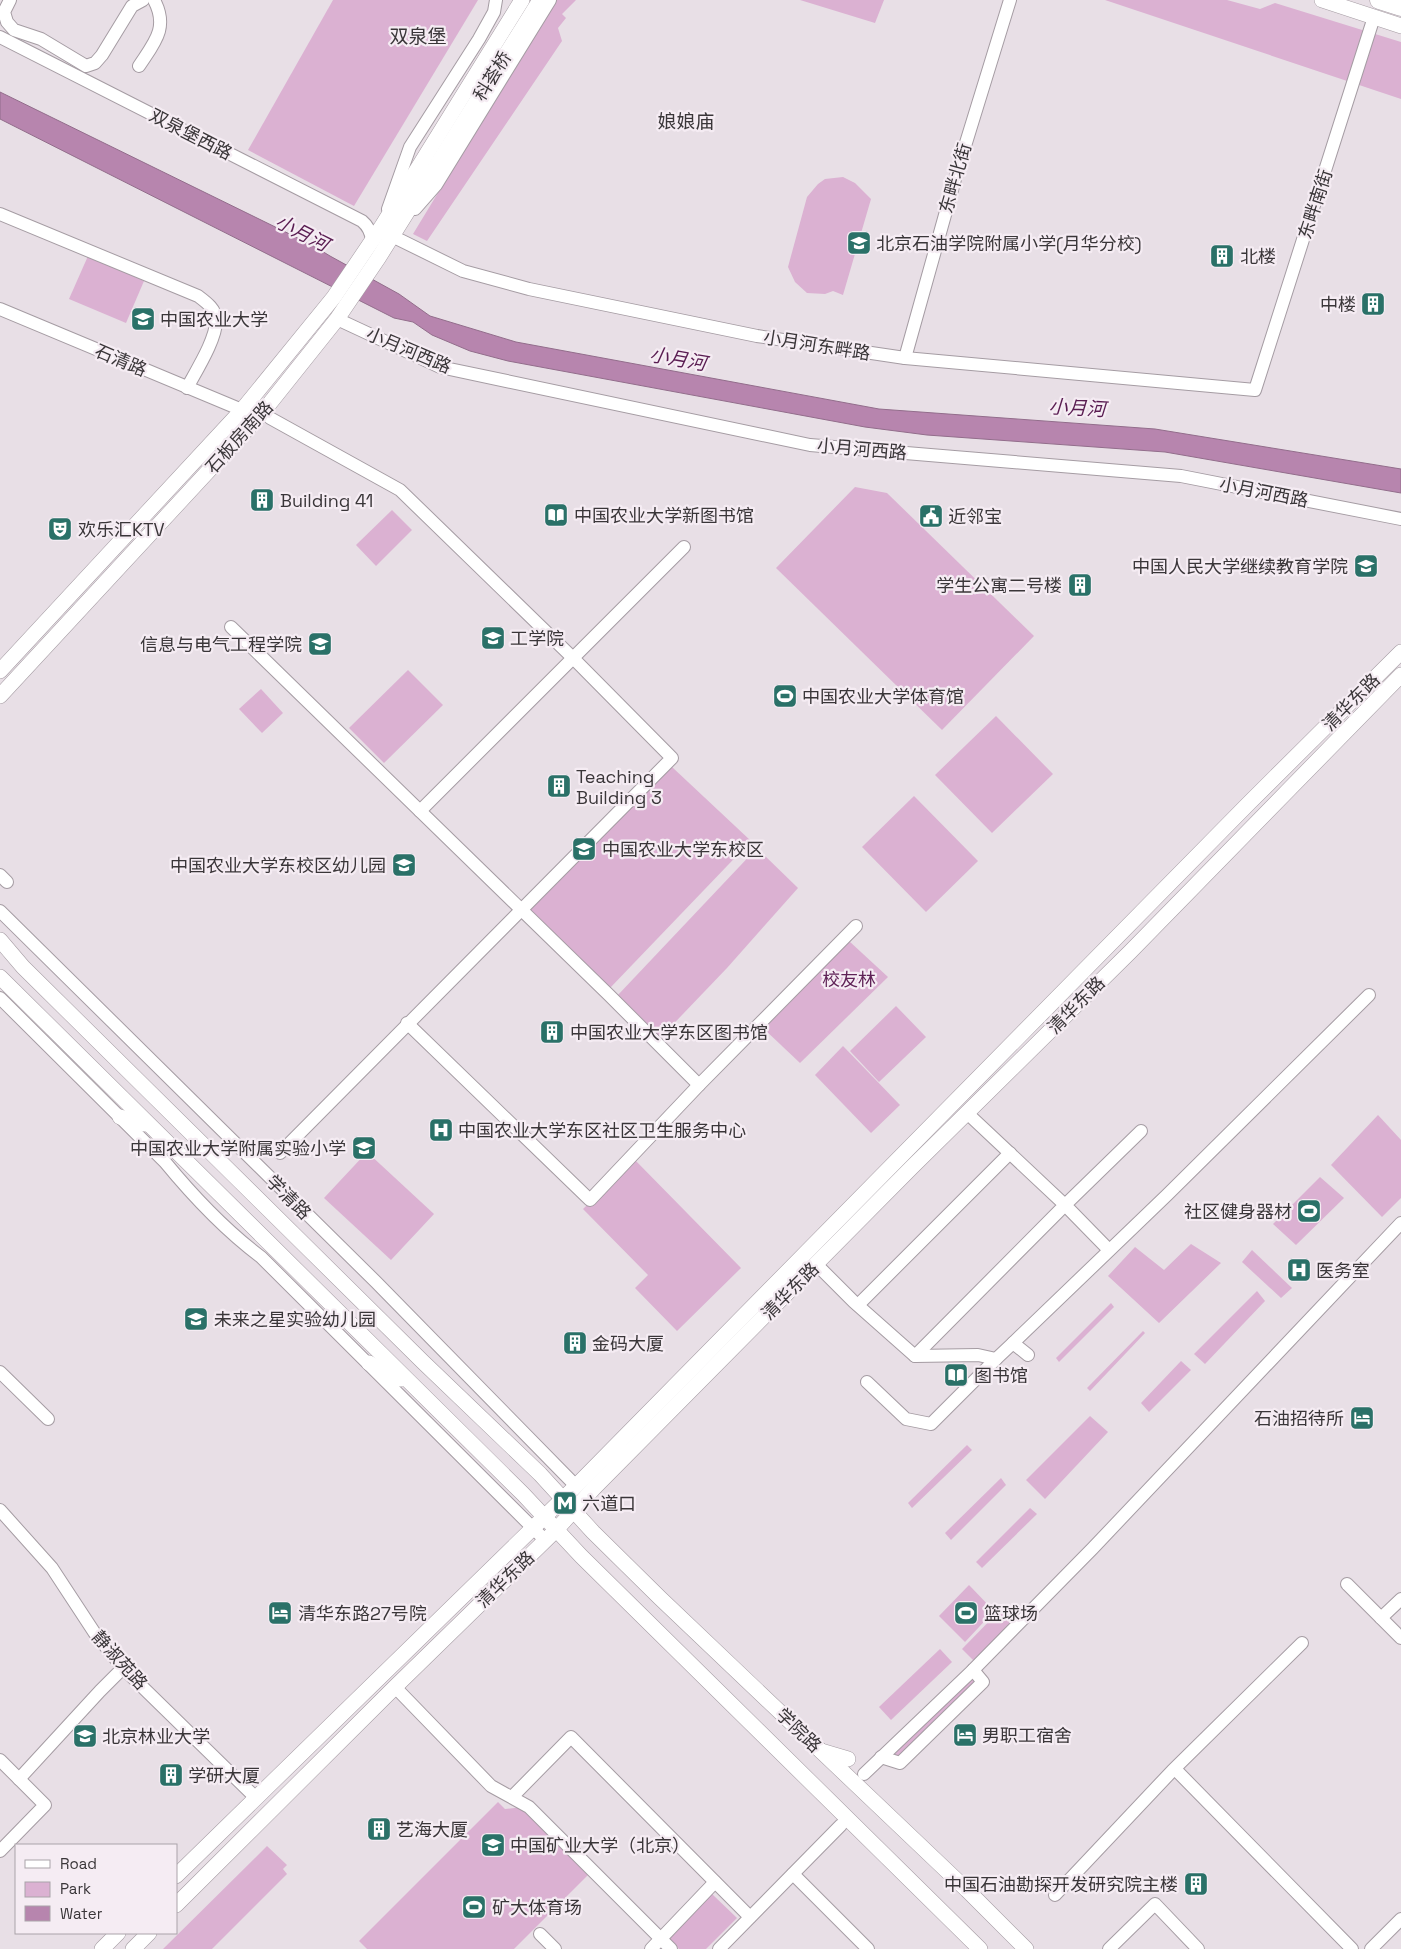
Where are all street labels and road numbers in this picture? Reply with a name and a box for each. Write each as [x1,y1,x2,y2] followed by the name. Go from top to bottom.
[468,47,516,105] street label: 科荟桥
[146,103,236,165] street label: 双泉堡西路
[934,140,976,216] street label: 东畔北街
[1293,166,1337,242] street label: 东畔南街
[363,322,455,378] street label: 小月河西路
[762,325,872,365] street label: 小月河东畔路
[92,339,150,381] street label: 石清路
[200,396,278,478] street label: 石板房南路
[816,434,908,464] street label: 小月河西路
[1218,472,1310,512] street label: 小月河西路
[1317,668,1385,736] street label: 清华东路
[1042,971,1110,1039] street label: 清华东路
[262,1170,316,1224] street label: 学清路
[756,1257,824,1325] street label: 清华东路
[471,1546,539,1612] street label: 清华东路
[87,1626,153,1694] street label: 静淑苑路
[772,1703,826,1757] street label: 学院路

